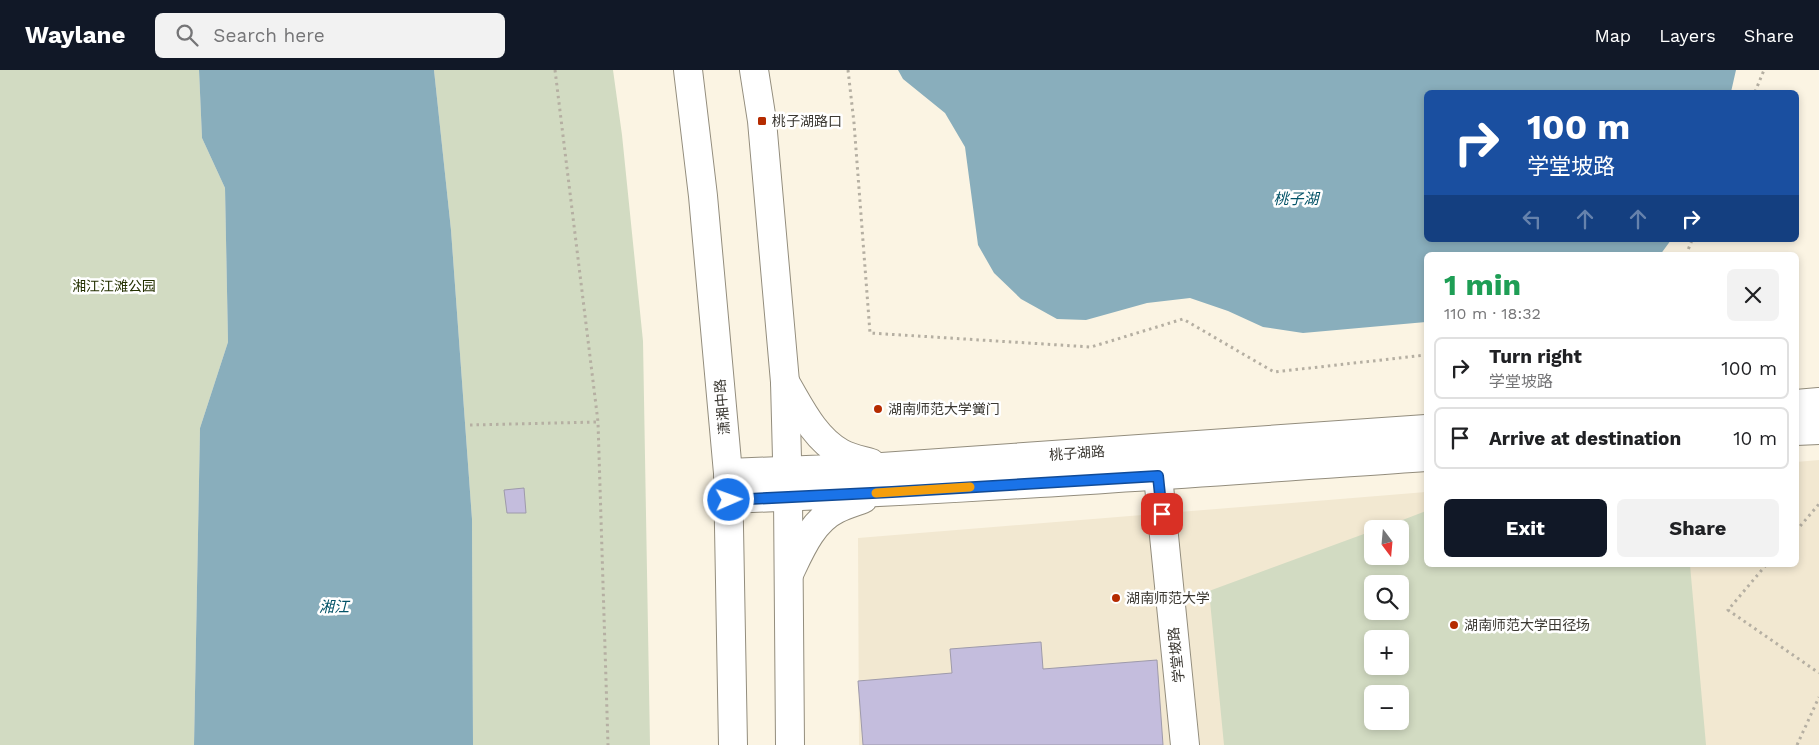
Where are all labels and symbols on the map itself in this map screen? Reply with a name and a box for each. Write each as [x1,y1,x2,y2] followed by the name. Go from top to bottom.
[772,113,842,129] place label: 桃子湖路口
[756,115,768,127] marker: 桃子湖路口
[1273,190,1320,208] water label: 桃子湖
[72,278,156,294] park label: 湘江江滩公园
[712,378,732,436] street label: 潇湘中路
[888,401,1000,417] place label: 湖南师范大学黉门
[872,403,884,415] marker: 湖南师范大学黉门
[1049,443,1105,463] street label: 桃子湖路
[702,473,754,525] position arrow
[1141,493,1183,535] pin
[1364,520,1409,565] north arrow
[1126,590,1210,606] place label: 湖南师范大学
[1110,592,1122,604] marker: 湖南师范大学
[319,598,351,616] water label: 湘江
[1464,617,1590,633] place label: 湖南师范大学田径场
[1448,619,1460,631] marker: 湖南师范大学田径场
[1165,626,1187,684] street label: 学堂坡路

